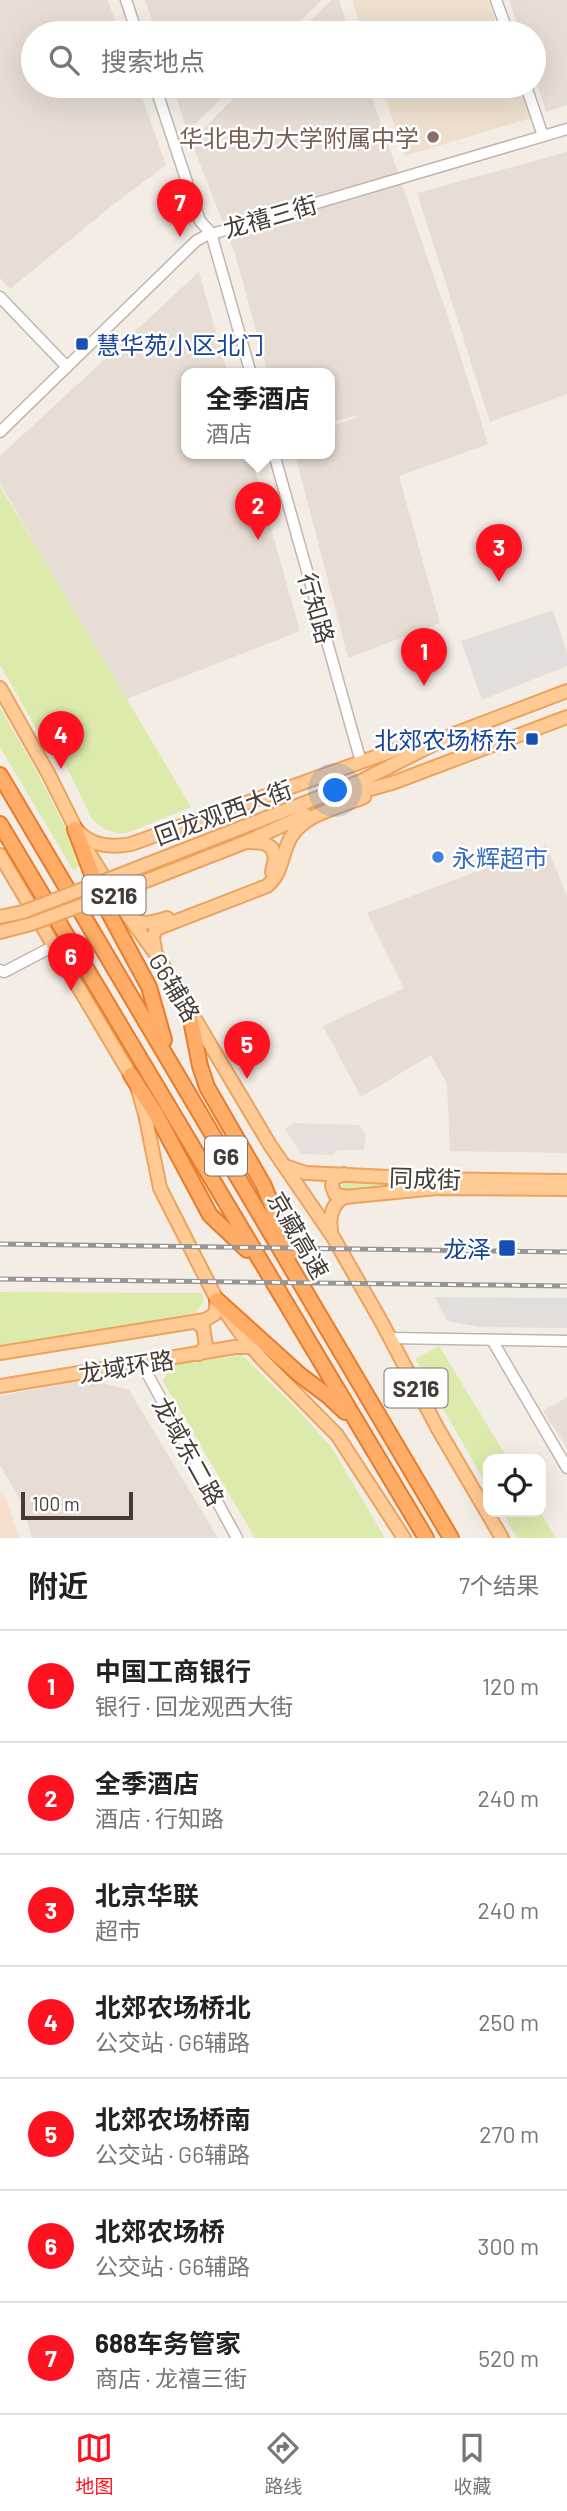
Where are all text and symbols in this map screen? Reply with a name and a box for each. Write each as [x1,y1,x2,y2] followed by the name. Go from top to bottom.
[21,21,546,98] search box
[45,41,83,79] icon: search
[101,45,205,76] text: 搜索地点
[179,123,419,152] place label: 华北电力大学附属中学
[425,129,441,145] marker: 华北电力大学附属中学
[157,179,203,237] pin: 7
[220,189,320,243] street label: 龙禧三街
[96,330,264,359] place label: 慧华苑小区北门
[74,336,90,352] marker: 慧华苑小区北门
[181,368,335,459] popup
[206,382,310,413] text: 全季酒店
[206,419,252,447] text: 酒店
[235,482,281,540] pin: 2
[476,524,522,582] pin: 3
[293,569,341,647] street label: 行知路
[401,628,447,686] pin: 1
[38,711,84,769] pin: 4
[374,725,518,754] place label: 北郊农场桥东
[524,731,540,747] marker: 北郊农场桥东
[318,773,352,807] your location
[150,774,296,850] street label: 回龙观西大街
[452,843,548,872] place label: 永辉超市
[430,849,446,865] marker: 永辉超市
[82,876,146,914] road number: S216
[48,933,94,991] pin: 6
[143,947,207,1027] street label: G6辅路
[224,1021,270,1079] pin: 5
[205,1136,247,1176] road number: G6
[389,1162,461,1194] street label: 同成街
[262,1186,336,1284] street label: 京藏高速
[443,1234,491,1263] place label: 龙泽
[497,1238,517,1258] marker: 龙泽
[76,1344,176,1388] street label: 龙域环路
[384,1368,448,1408] road number: S216
[147,1391,231,1511] street label: 龙域东二路
[483,1454,546,1517] map controls
[483,1454,546,1517] button: locate
[21,1489,133,1521] scale bar
[32,1492,80,1515] text: 100 m
[28,1567,88,1603] text: 附近
[459,1571,539,1599] text: 7个结果
[95,1655,251,1686] text: 中国工商银行
[47,1672,55,1700] text: 1
[482,1672,539,1700] text: 120 m
[95,1692,293,1720] text: 银行 · 回龙观西大街
[95,1767,199,1798] text: 全季酒店
[45,1784,57,1812] text: 2
[477,1784,539,1812] text: 240 m
[95,1804,224,1832] text: 酒店 · 行知路
[95,1879,199,1910] text: 北京华联
[45,1896,57,1924] text: 3
[477,1896,539,1924] text: 240 m
[95,1916,141,1944] text: 超市
[95,1991,251,2022] text: 北郊农场桥北
[44,2008,58,2036] text: 4
[478,2008,539,2036] text: 250 m
[95,2028,250,2056] text: 公交站 · G6辅路
[95,2103,251,2134] text: 北郊农场桥南
[45,2120,57,2148] text: 5
[479,2120,539,2148] text: 270 m
[95,2140,250,2168] text: 公交站 · G6辅路
[95,2215,225,2246] text: 北郊农场桥
[45,2232,57,2260] text: 6
[478,2232,539,2260] text: 300 m
[95,2252,250,2280] text: 公交站 · G6辅路
[95,2327,241,2358] text: 688车务管家
[45,2344,57,2372] text: 7
[478,2344,539,2372] text: 520 m
[95,2364,247,2392] text: 商店 · 龙禧三街
[75,2429,114,2498] tab: 地图
[264,2429,303,2498] tab: 路线
[453,2429,492,2498] tab: 收藏

